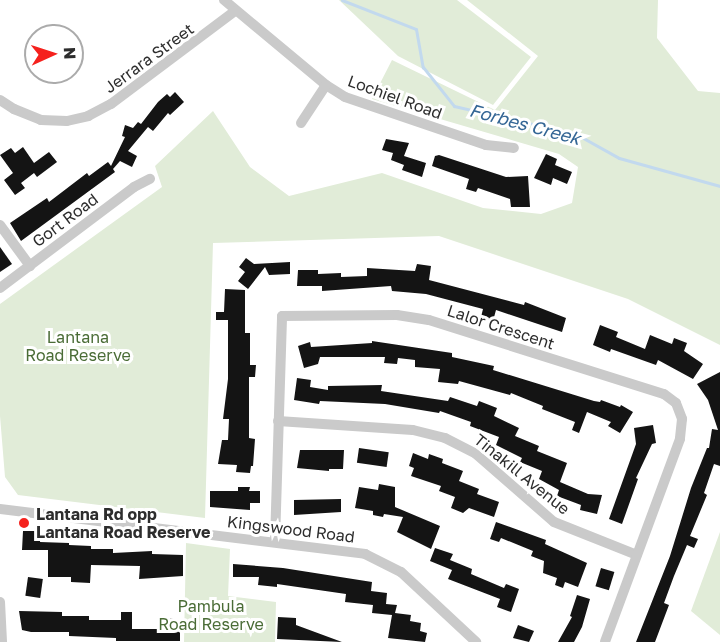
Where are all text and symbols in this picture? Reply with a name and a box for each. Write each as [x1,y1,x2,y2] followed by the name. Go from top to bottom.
[100,19,198,97] street label: Jerrara Street
[24,24,84,84] north arrow
[60,47,80,60] text: N
[345,71,445,123] street label: Lochiel Road
[467,99,583,149] water label: Forbes Creek
[28,189,102,251] street label: Gort Road
[445,301,557,353] street label: Lalor Crescent
[25,327,131,365] park label: Lantana Road Reserve
[470,430,574,518] street label: Tinakill Avenue
[36,504,211,542] place label: Lantana Rd opp Lantana Road Reserve
[226,512,356,546] street label: Kingswood Road
[17,516,31,530] marker: Lantana Rd opp Lantana Road Reserve
[158,596,264,634] park label: Pambula Road Reserve

